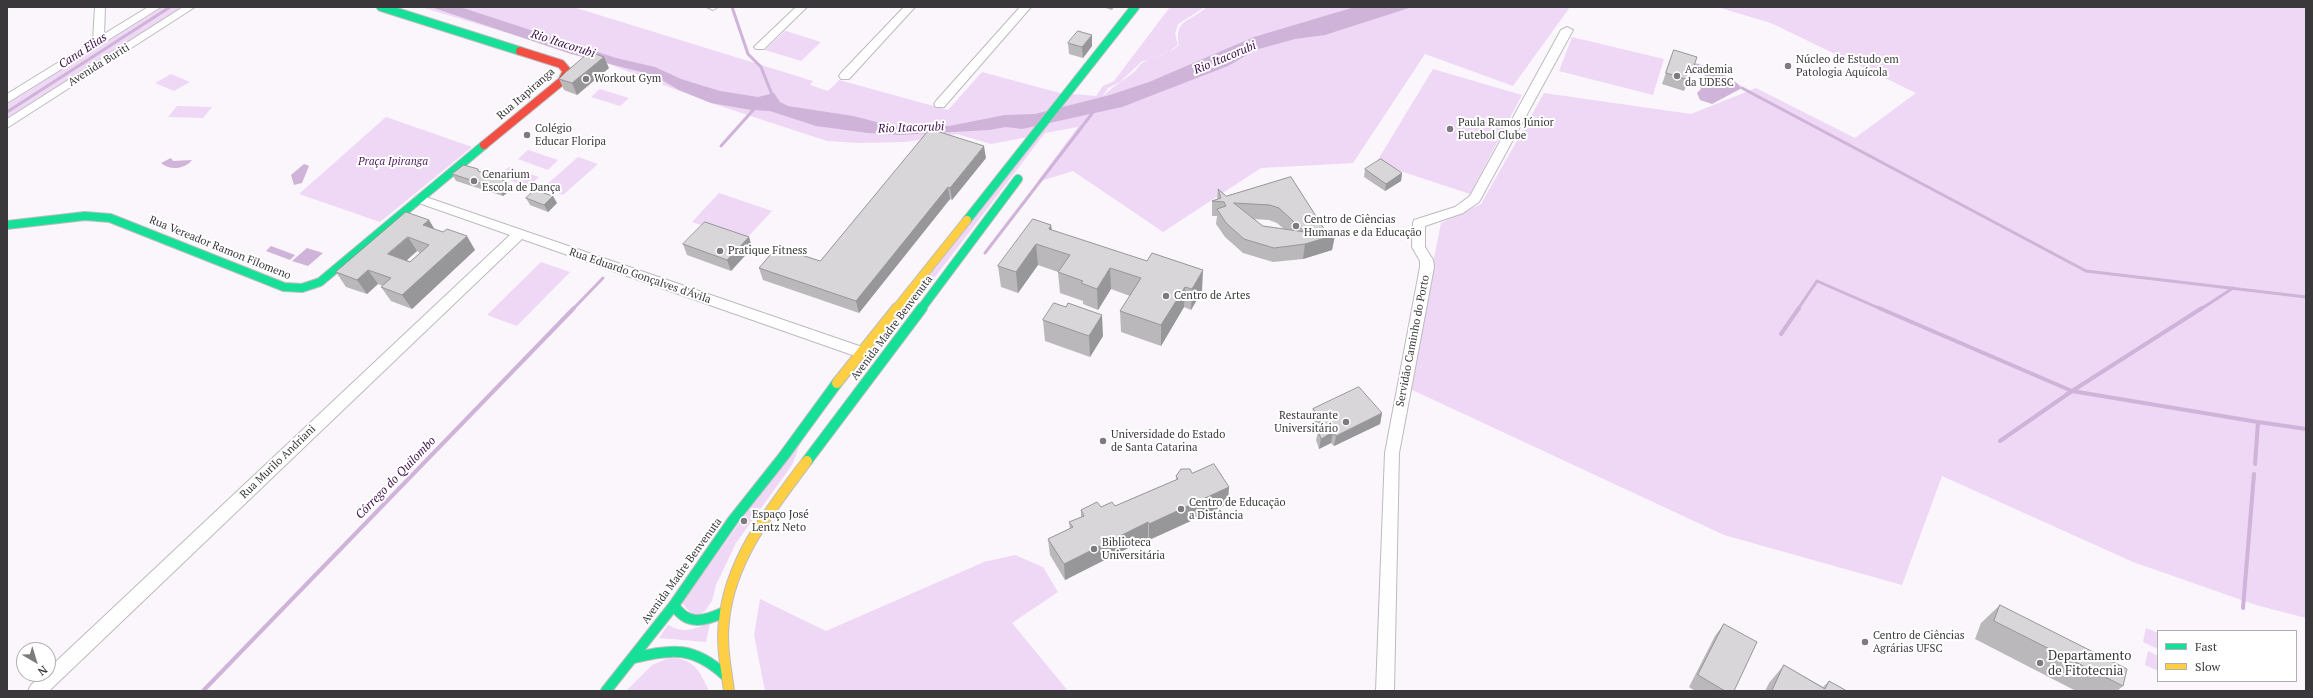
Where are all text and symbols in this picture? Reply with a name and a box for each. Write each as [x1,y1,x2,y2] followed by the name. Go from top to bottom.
[529,27,597,61] water label: Rio Itacorubi
[56,30,110,72] water label: Cana Elias
[1192,38,1258,78] water label: Rio Itacorubi
[66,41,132,89] street label: Avenida Buriti
[1796,53,1899,79] place label: Núcleo de Estudo em Patologia Aquícola
[1783,61,1793,71] marker: Núcleo de Estudo em Patologia Aquícola
[1685,63,1734,89] place label: Academia da UDESC
[494,65,558,123] street label: Rua Itapiranga
[1672,71,1682,81] marker: Academia da UDESC
[594,72,661,86] place label: Workout Gym
[581,74,591,84] marker: Workout Gym
[1458,116,1554,142] place label: Paula Ramos Júnior Futebol Clube
[878,120,944,136] water label: Rio Itacorubi
[535,122,606,148] place label: Colégio Educar Floripa
[1445,124,1455,134] marker: Paula Ramos Júnior Futebol Clube
[522,130,532,140] marker: Colégio Educar Floripa
[358,155,428,169] park label: Praça Ipiranga
[482,168,561,194] place label: Cenarium Escola de Dança
[469,176,479,186] marker: Cenarium Escola de Dança
[147,213,293,283] street label: Rua Vereador Ramon Filomeno
[1304,213,1422,239] place label: Centro de Ciências Humanas e da Educação
[1291,221,1301,231] marker: Centro de Ciências Humanas e da Educação
[728,244,807,258] place label: Pratique Fitness
[567,245,713,307] street label: Rua Eduardo Gonçalves d'Ávila
[715,246,725,256] marker: Pratique Fitness
[848,273,936,383] street label: Avenida Madre Benvenuta
[1394,274,1432,408] street label: Servidão Caminho do Porto
[1174,289,1250,303] place label: Centro de Artes
[1161,291,1171,301] marker: Centro de Artes
[1274,409,1338,435] place label: Restaurante Universitário
[1341,417,1351,427] marker: Restaurante Universitário
[237,422,319,502] street label: Rua Murilo Andriani
[1111,428,1225,454] place label: Universidade do Estado de Santa Catarina
[353,434,439,522] water label: Córrego do Quilombo
[1098,436,1108,446] marker: Universidade do Estado de Santa Catarina
[1189,496,1286,522] place label: Centro de Educação a Distância
[1176,504,1186,514] marker: Centro de Educação a Distância
[752,508,809,534] place label: Espaço José Lentz Neto
[639,515,725,627] street label: Avenida Madre Benvenuta
[739,516,749,526] marker: Espaço José Lentz Neto
[1102,536,1165,562] place label: Biblioteca Universitária
[1089,544,1099,554] marker: Biblioteca Universitária
[1873,629,1964,655] place label: Centro de Ciências Agrárias UFSC
[2157,630,2297,682] legend
[1860,637,1870,647] marker: Centro de Ciências Agrárias UFSC
[2195,639,2217,654] text: Fast
[16,642,56,682] north arrow
[2048,648,2132,679] place label: Departamento de Fitotecnia
[2035,658,2045,668] marker: Departamento de Fitotecnia
[2195,659,2220,674] text: Slow
[35,663,50,679] text: N

